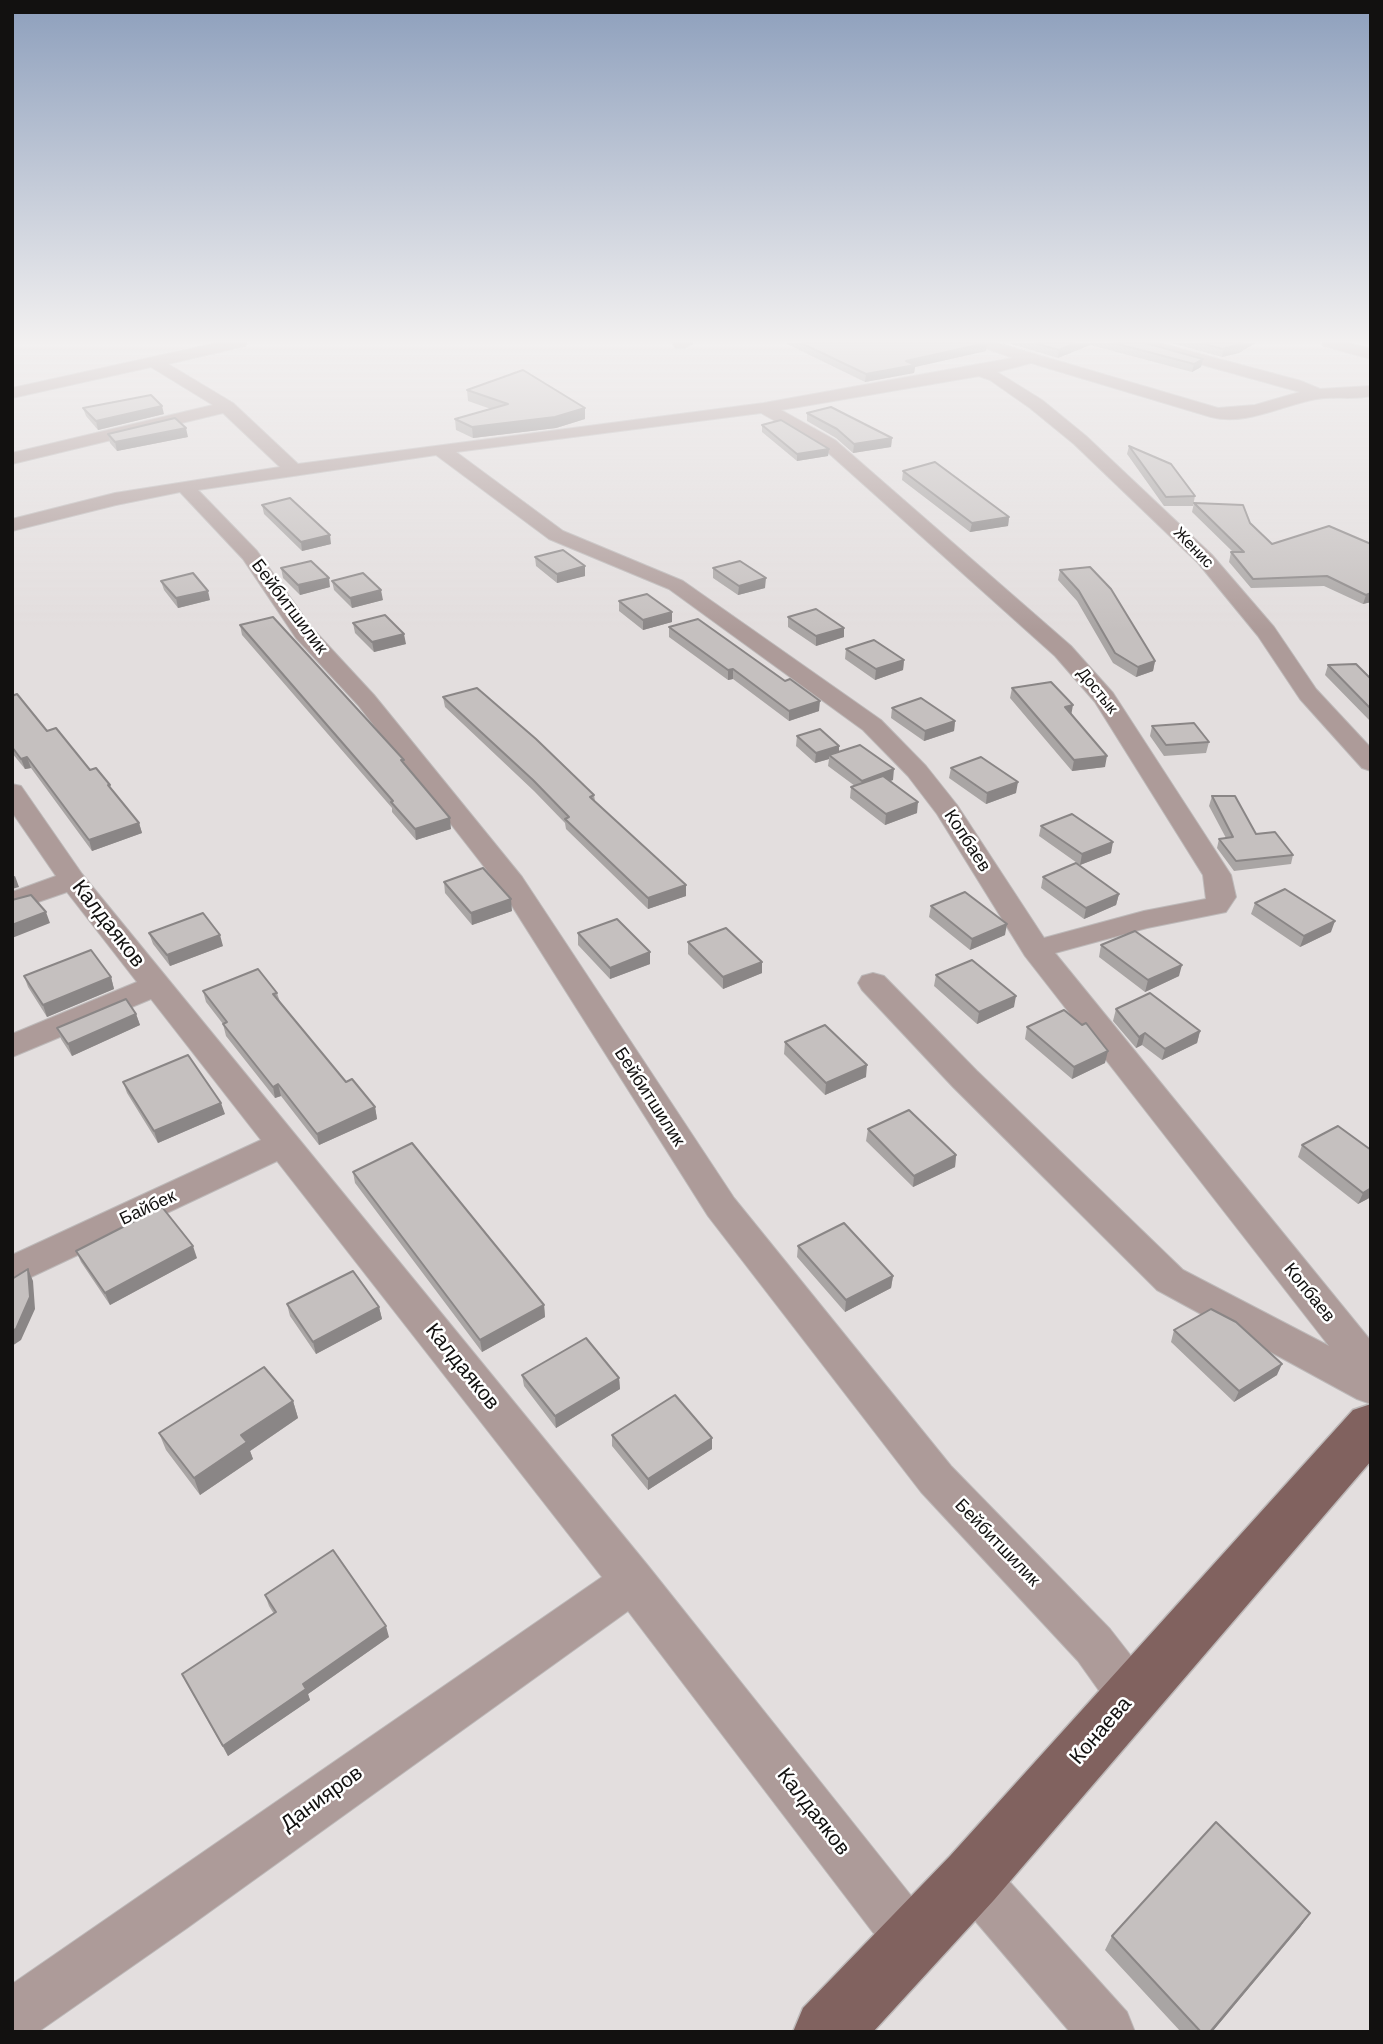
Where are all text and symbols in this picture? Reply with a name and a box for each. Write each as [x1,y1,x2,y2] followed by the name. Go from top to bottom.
[1169,524,1217,572] street label: Женис
[246,555,332,659] street label: Бейбитшилик
[1073,664,1121,718] street label: Достык
[939,806,995,876] street label: Копбаев
[66,875,150,973] street label: Калдаяков
[609,1044,689,1150] street label: Бейбитшилик
[116,1186,180,1230] street label: Байбек
[1279,1259,1339,1327] street label: Копбаев
[420,1319,504,1415] street label: Калдаяков
[950,1495,1044,1591] street label: Бейбитшилик
[1065,1692,1137,1770] street label: Конаева
[276,1761,368,1837] street label: Данияров
[771,1763,855,1861] street label: Калдаяков

